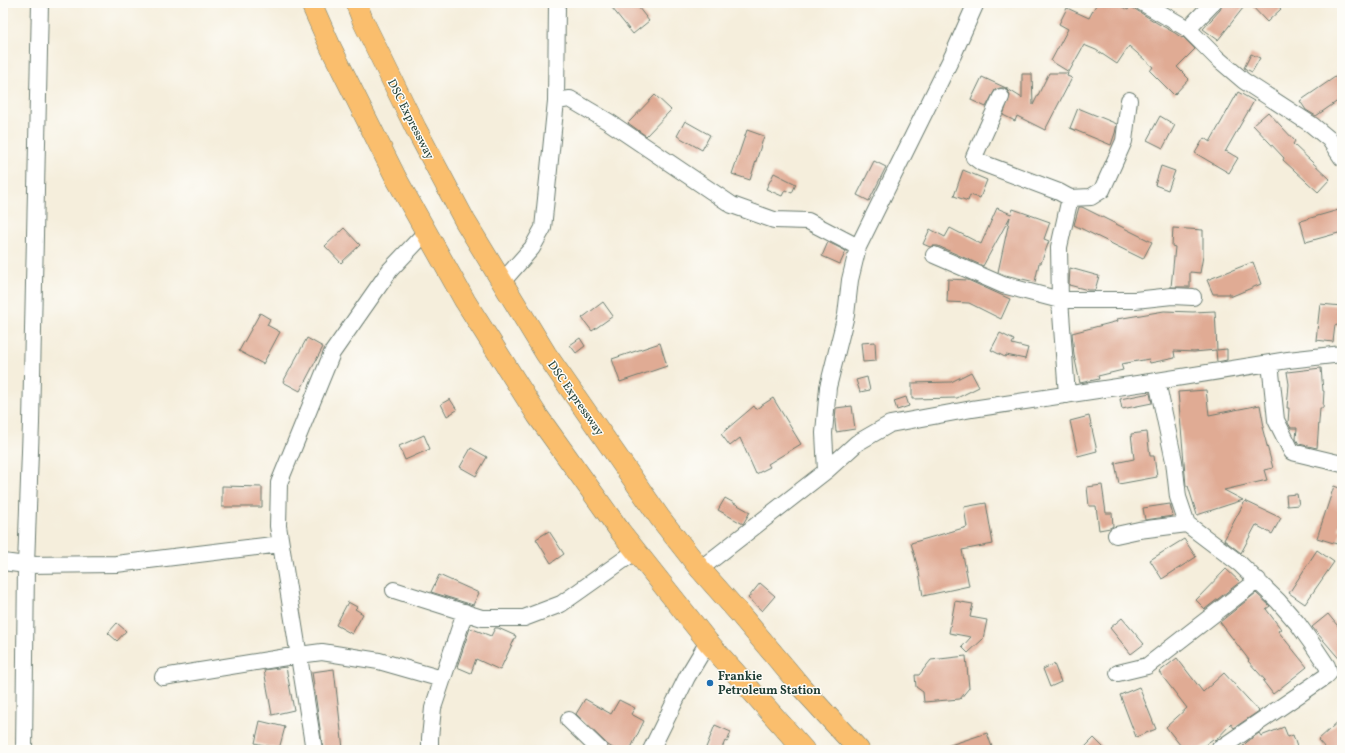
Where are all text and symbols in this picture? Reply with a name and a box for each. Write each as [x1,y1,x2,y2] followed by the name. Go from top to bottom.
[383,77,437,163] street label: DSC Expressway
[543,358,607,440] street label: DSC Expressway
[718,669,821,699] place label: Frankie Petroleum Station
[705,678,715,688] marker: Frankie Petroleum Station

